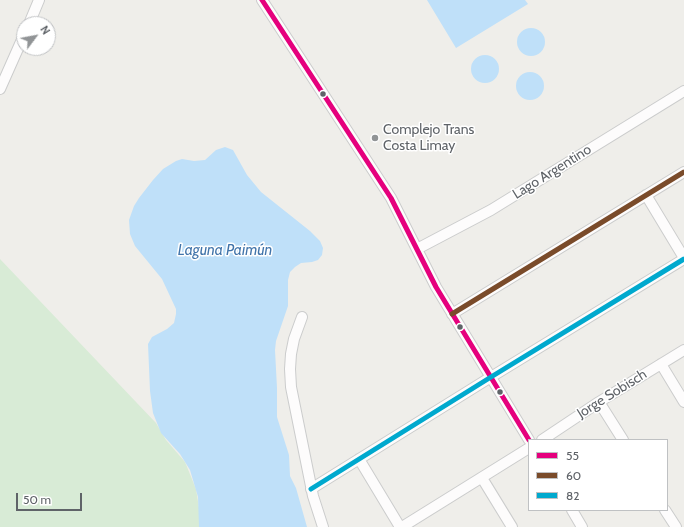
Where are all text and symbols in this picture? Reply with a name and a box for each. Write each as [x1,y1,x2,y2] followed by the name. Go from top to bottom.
[16,16,56,56] north arrow
[37,23,53,37] text: N
[318,89,328,99] unlabelled marker
[383,122,474,154] place label: Complejo Trans Costa Limay
[370,133,380,143] marker: Complejo Trans Costa Limay
[510,141,594,203] street label: Lago Argentino
[178,242,272,260] water label: Laguna Paimún
[455,322,465,332] unlabelled marker
[574,366,650,422] street label: Jorge Sobisch
[495,387,505,397] unlabelled marker
[528,439,668,511] legend
[566,448,579,463] text: 55
[566,468,581,483] text: 60
[18,485,84,511] scale bar
[566,488,580,503] text: 82
[23,492,51,507] text: 50 m

